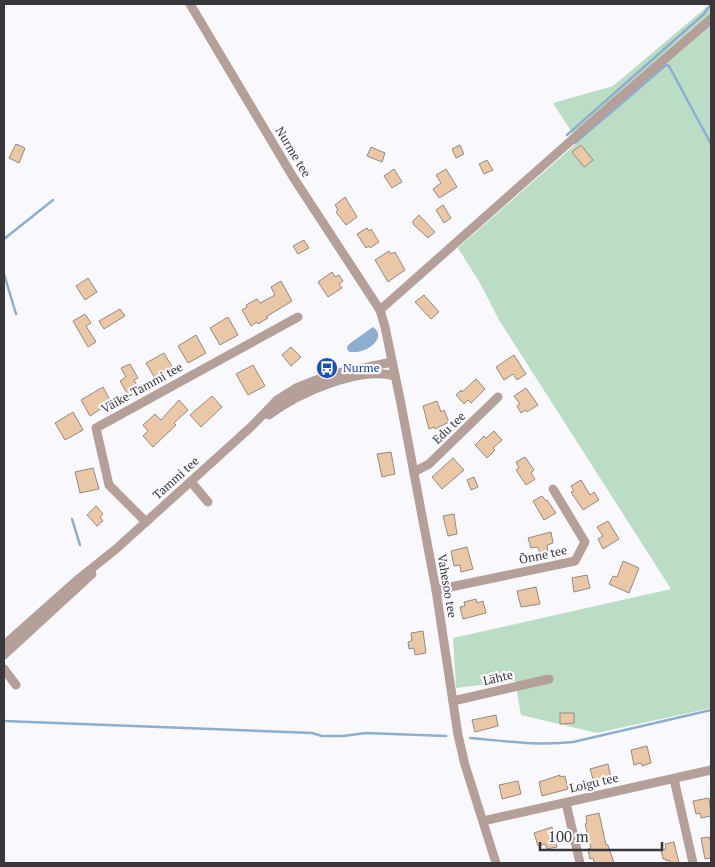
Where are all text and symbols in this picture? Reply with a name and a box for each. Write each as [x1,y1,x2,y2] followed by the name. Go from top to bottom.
[273,124,314,180] street label: Nurme tee
[315,356,339,380] bus stop icon: Nurme
[98,359,185,416] street label: Väike-Tammi tee
[343,360,380,375] place label: Nurme
[429,408,468,447] street label: Edu tee
[150,453,202,502] street label: Tammi tee
[518,542,568,567] street label: Õnne tee
[435,553,460,619] street label: Vahesoo tee
[481,667,514,688] street label: Lähte
[568,770,620,795] street label: Loigu tee
[540,820,662,852] scale bar
[548,826,589,846] text: 100 m

